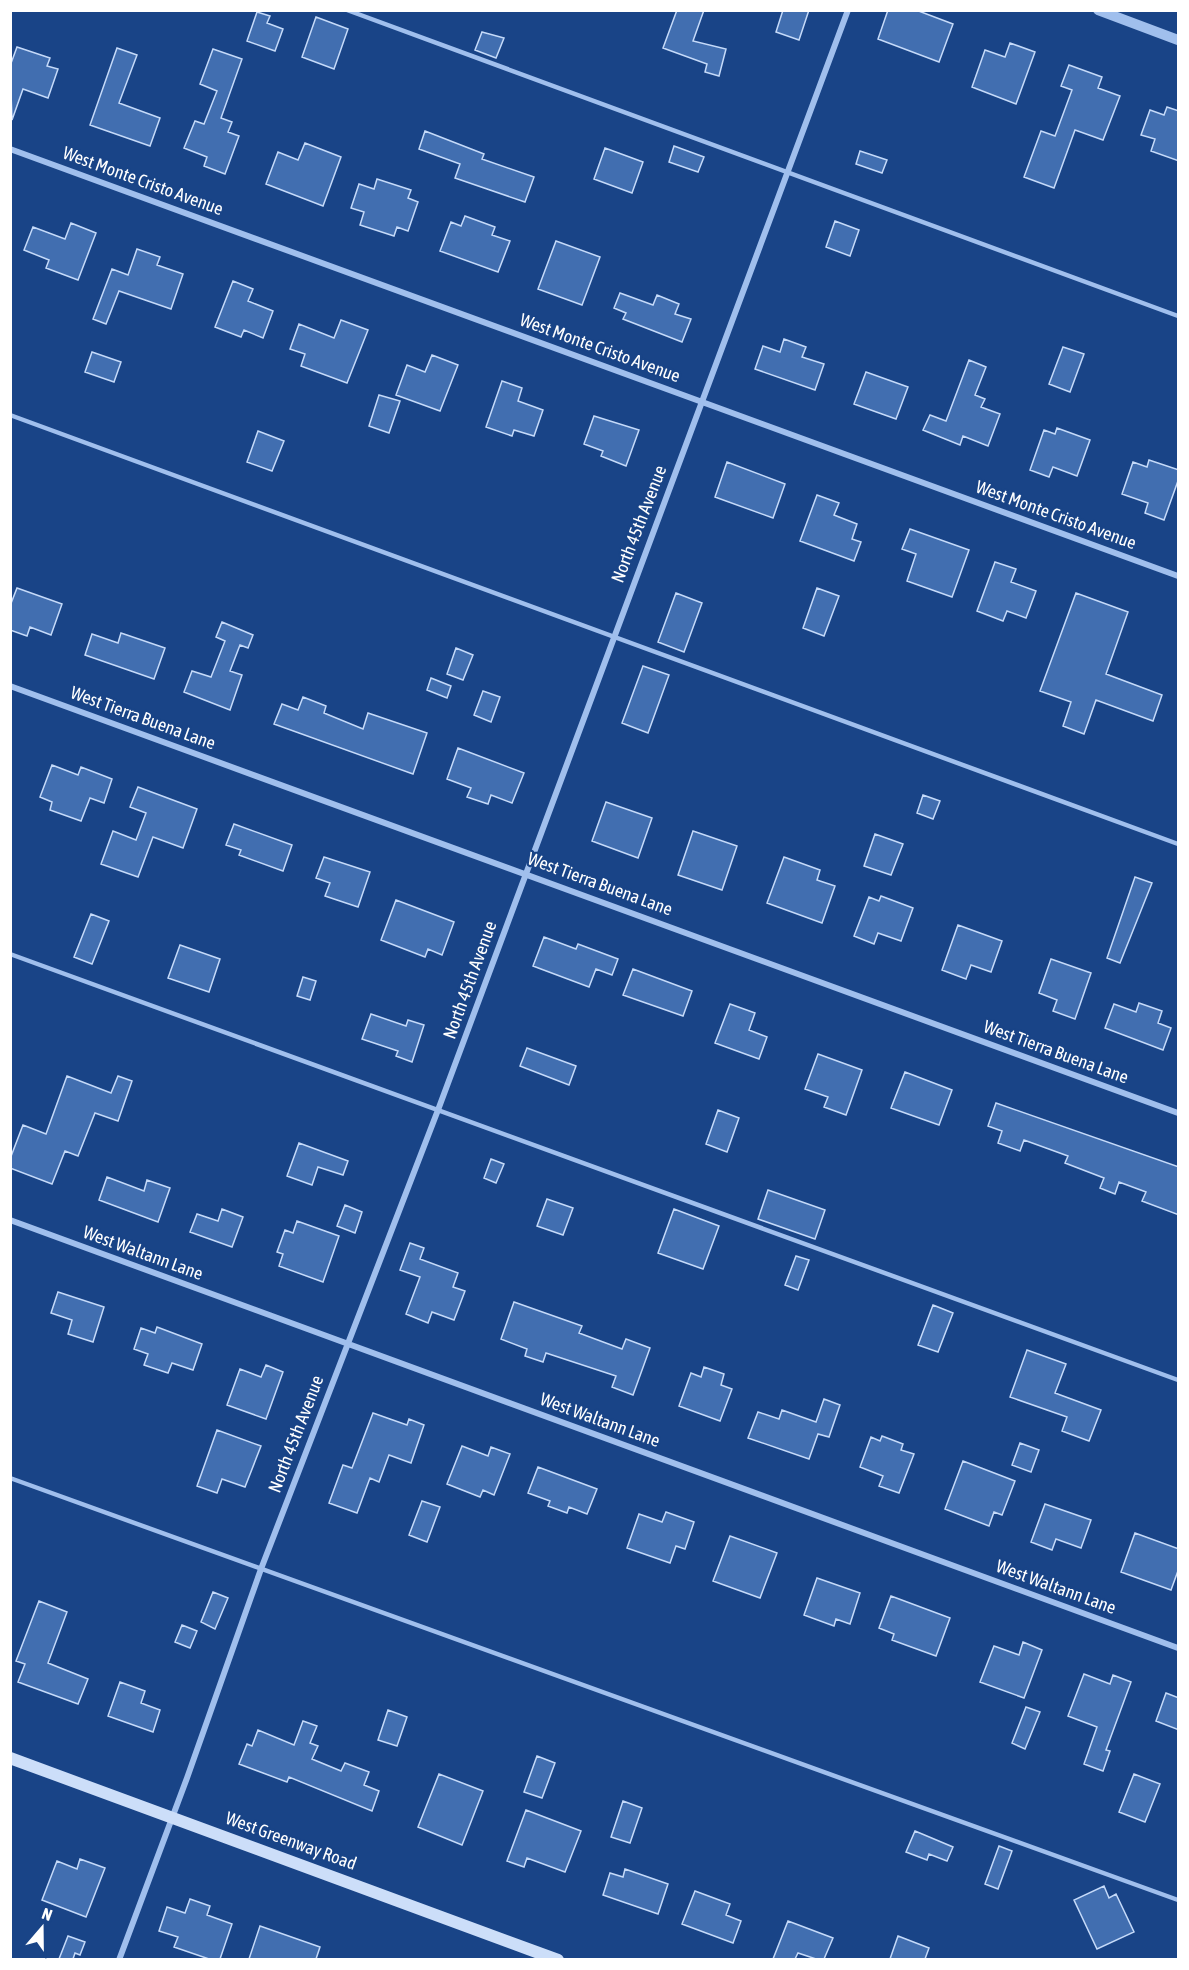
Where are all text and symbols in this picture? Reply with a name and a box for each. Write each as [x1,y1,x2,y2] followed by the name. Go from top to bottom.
[60,142,226,219] street label: West Monte Cristo Avenue
[517,309,683,386] street label: West Monte Cristo Avenue
[607,462,671,585] street label: North 45th Avenue
[973,476,1139,553] street label: West Monte Cristo Avenue
[68,682,219,754] street label: West Tierra Buena Lane
[525,848,676,920] street label: West Tierra Buena Lane
[439,918,501,1042] street label: North 45th Avenue
[981,1016,1132,1088] street label: West Tierra Buena Lane
[80,1221,206,1284] street label: West Waltann Lane
[264,1372,328,1495] street label: North 45th Avenue
[537,1388,663,1451] street label: West Waltann Lane
[993,1555,1119,1618] street label: West Waltann Lane
[223,1807,359,1874] street label: West Greenway Road
[12,1898,72,1958] north arrow
[40,1904,55,1924] text: N

